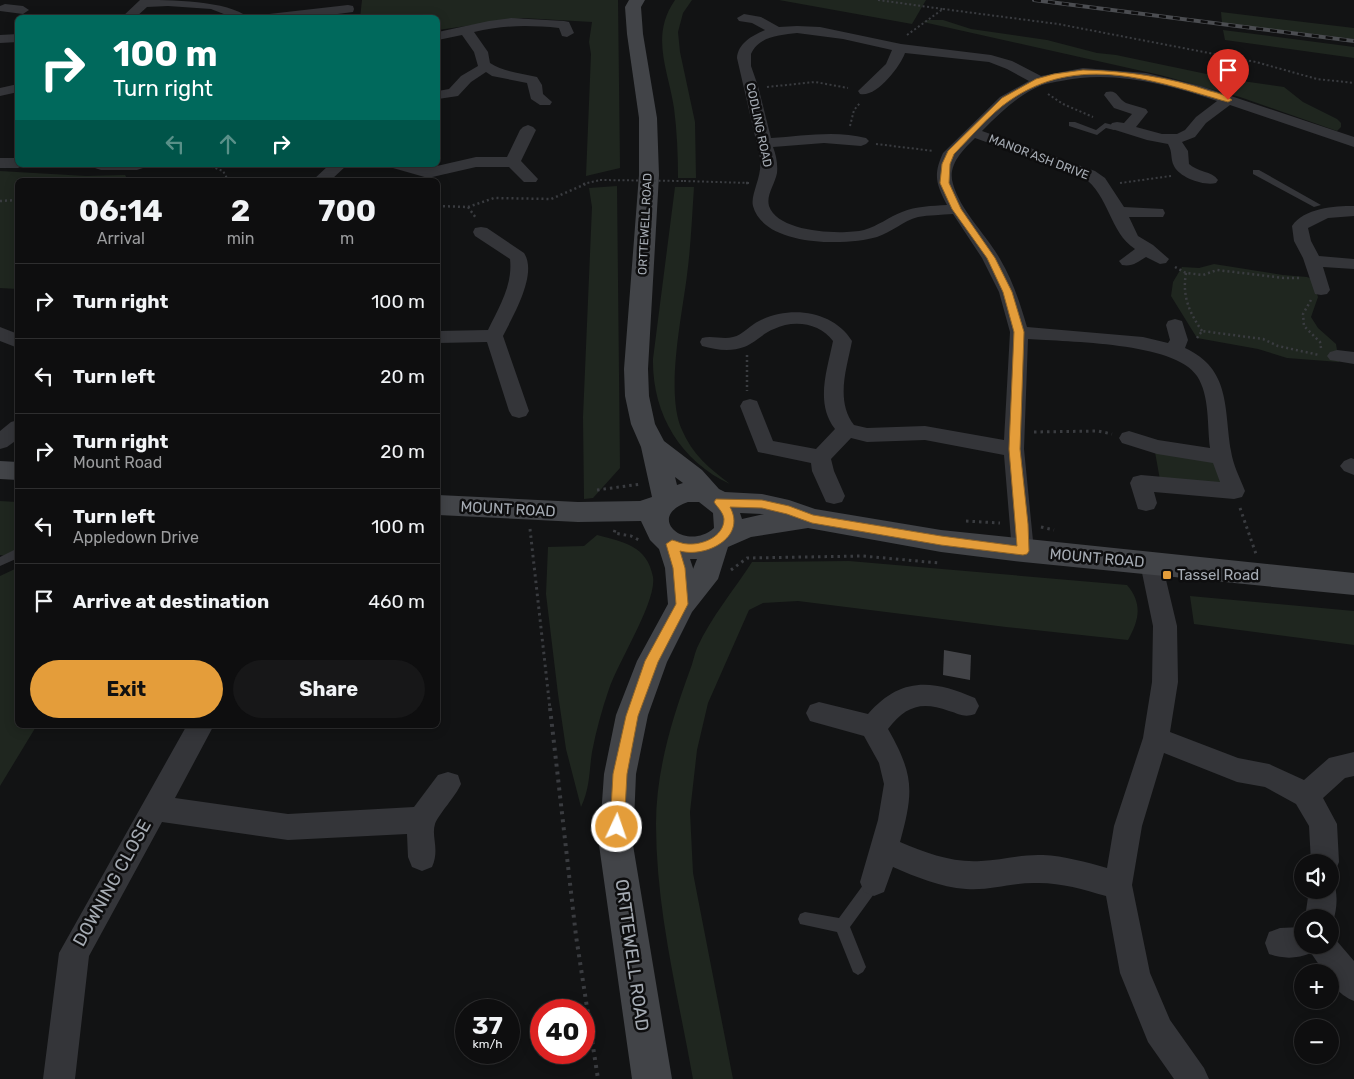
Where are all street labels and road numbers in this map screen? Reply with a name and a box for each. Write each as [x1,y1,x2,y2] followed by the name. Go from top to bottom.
[743,81,775,169] street label: CODLING ROAD
[987,131,1091,183] street label: MANOR ASH DRIVE
[635,173,655,275] street label: ORTTEWELL ROAD
[460,498,556,520] street label: MOUNT ROAD
[1049,545,1145,571] street label: MOUNT ROAD
[68,816,156,950] street label: DOWNING CLOSE
[610,878,654,1032] street label: ORTTEWELL ROAD

